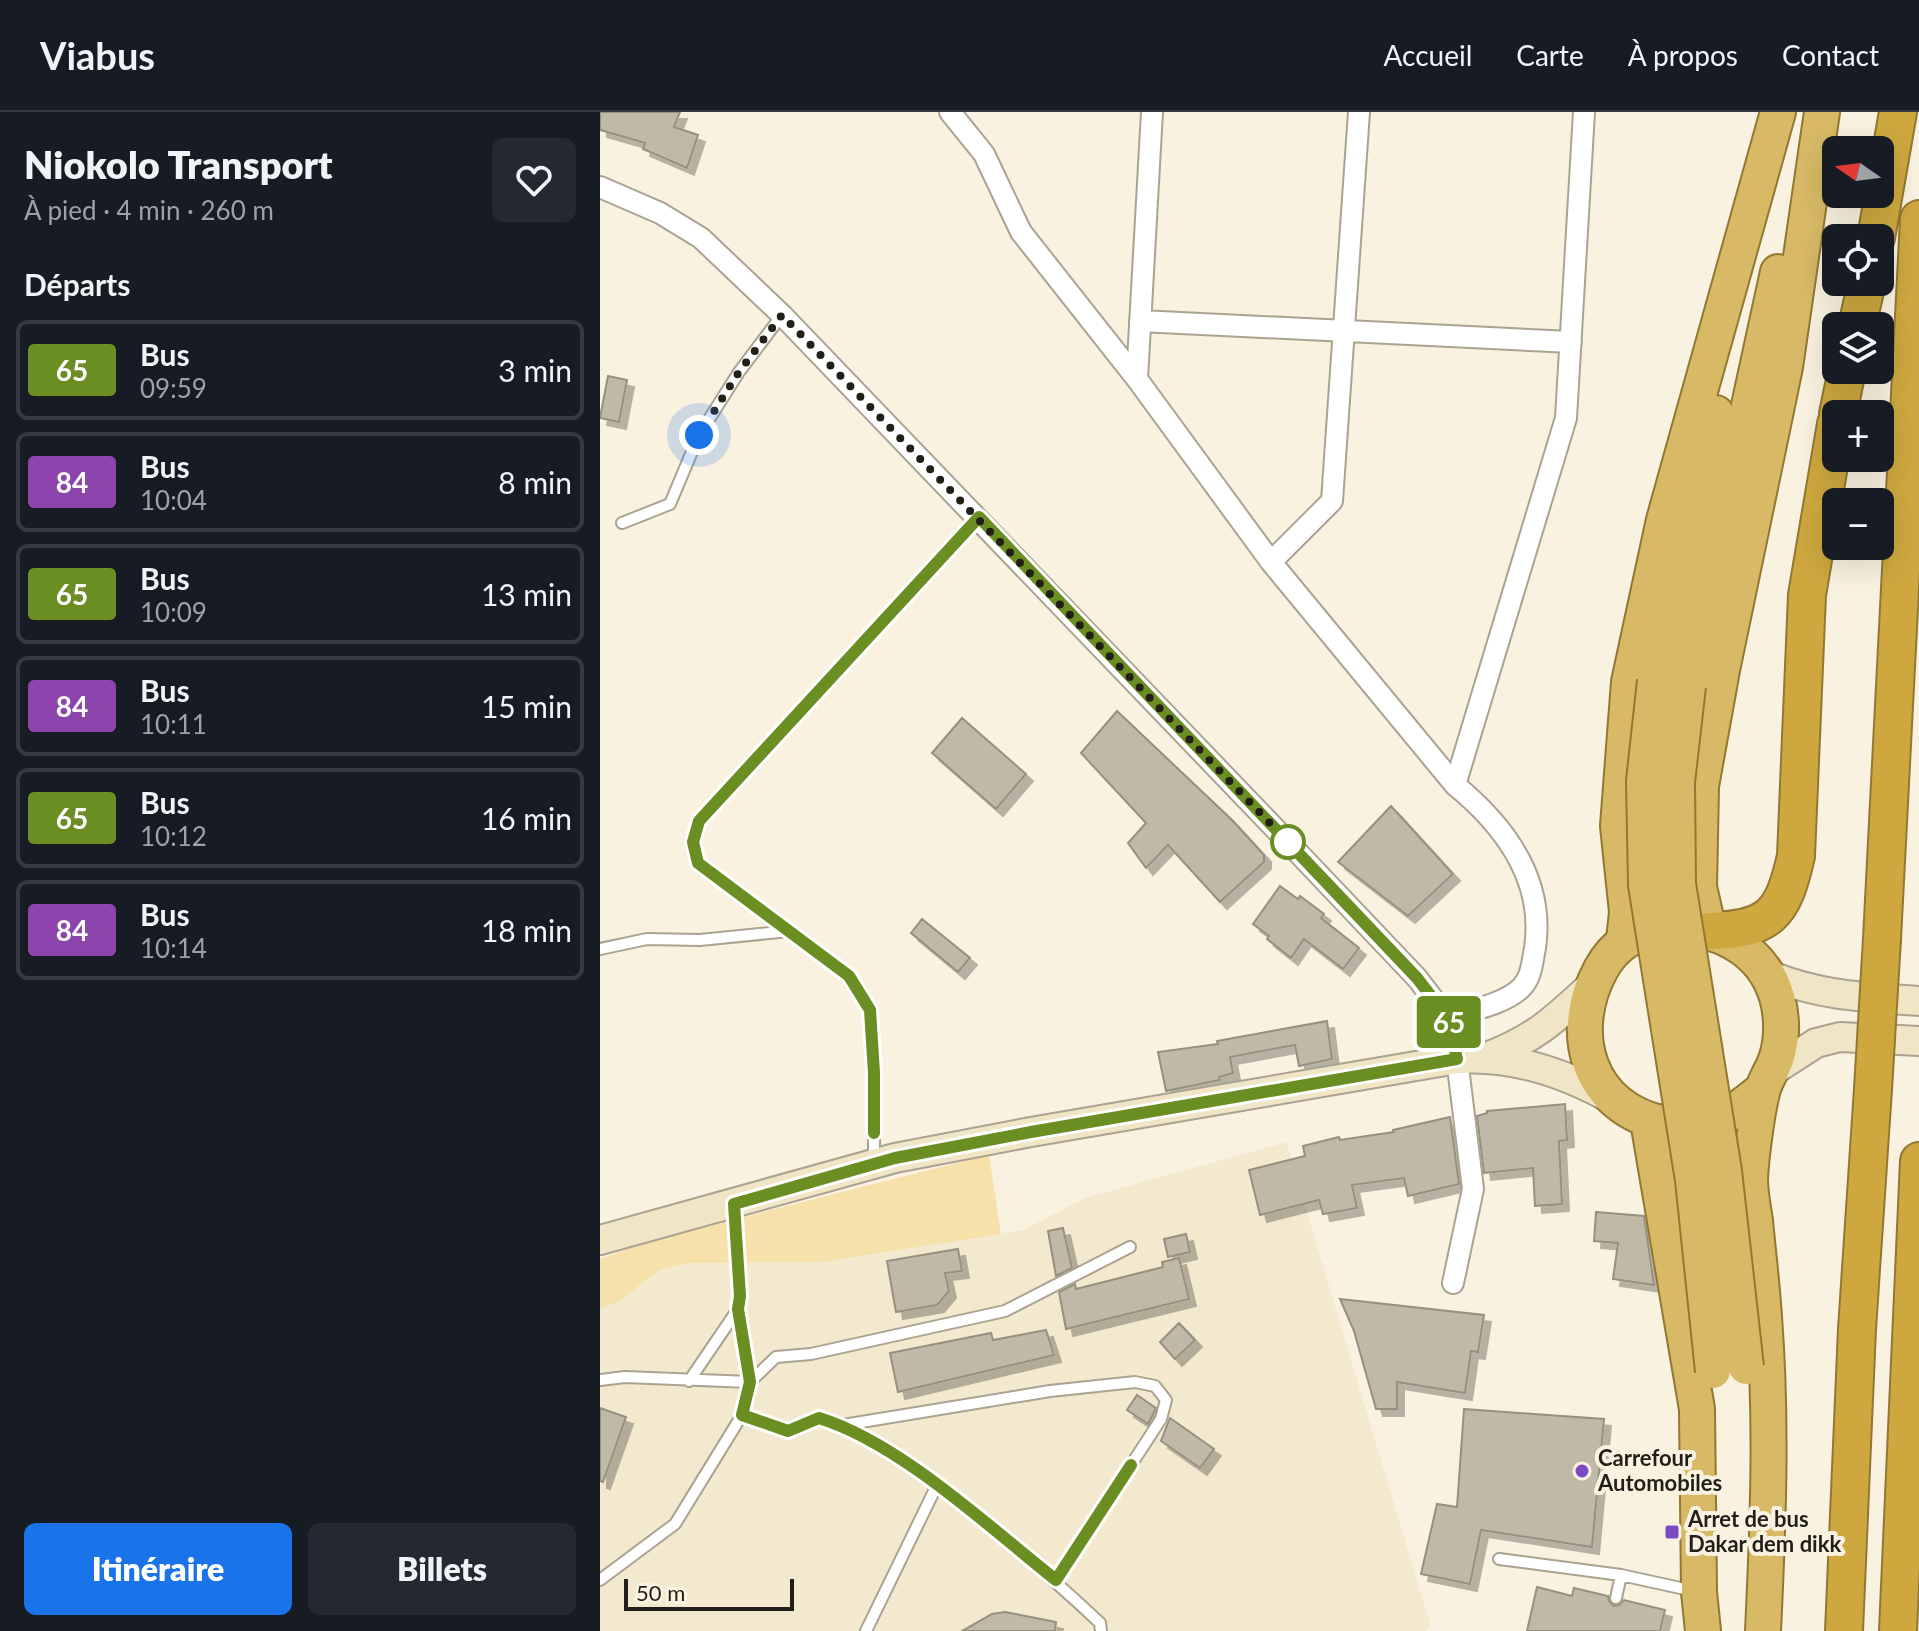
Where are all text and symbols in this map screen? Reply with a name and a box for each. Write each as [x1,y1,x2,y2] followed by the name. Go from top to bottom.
[40,32,155,78] text: Viabus
[1383,38,1472,72] text: Accueil
[1516,38,1584,72] text: Carte
[1628,38,1738,72] text: À propos
[1782,38,1879,72] text: Contact
[1822,136,1894,208] north arrow
[1822,136,1894,560] map controls
[492,138,576,222] button: heart
[24,141,333,187] text: Niokolo Transport
[24,194,274,226] text: À pied · 4 min · 260 m
[1822,224,1894,296] button: locate
[24,266,130,302] text: Départs
[1822,312,1894,384] button: layers
[140,336,190,372] text: Bus
[498,352,572,388] text: 3 min
[56,353,88,387] text: 65
[140,372,207,404] text: 09:59
[1822,400,1894,472] button: +
[679,415,719,455] your location
[140,448,190,484] text: Bus
[498,464,572,500] text: 8 min
[56,465,88,499] text: 84
[140,484,207,516] text: 10:04
[1822,488,1894,560] button: −
[140,560,190,596] text: Bus
[481,576,572,612] text: 13 min
[56,577,88,611] text: 65
[140,596,207,628] text: 10:09
[140,672,190,708] text: Bus
[481,688,572,724] text: 15 min
[56,689,88,723] text: 84
[140,708,207,740] text: 10:11
[140,784,190,820] text: Bus
[481,800,572,836] text: 16 min
[56,801,88,835] text: 65
[140,820,207,852] text: 10:12
[1271,825,1305,859] unlabelled marker
[140,896,190,932] text: Bus
[481,912,572,948] text: 18 min
[56,913,88,947] text: 84
[140,932,207,964] text: 10:14
[1413,996,1485,1048] line badge: 65
[1433,1005,1465,1039] text: 65
[1597,1444,1722,1496] place label: Carrefour Automobiles
[1573,1462,1591,1480] marker: Carrefour Automobiles
[1687,1505,1841,1557] place label: Arret de bus Dakar dem dikk
[24,1523,292,1615] button: Itinéraire
[308,1523,576,1615] button: Billets
[1663,1523,1681,1541] marker: Arret de bus Dakar dem dikk
[624,1575,794,1611] scale bar
[636,1579,685,1606] text: 50 m

